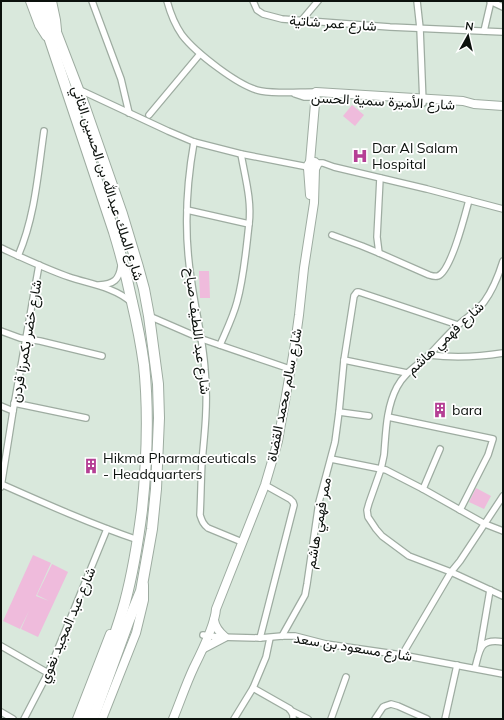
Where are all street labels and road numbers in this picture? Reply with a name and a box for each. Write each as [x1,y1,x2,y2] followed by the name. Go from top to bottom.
[289,11,377,37] street label: شارع عمر شاتية
[65,83,148,284] street label: شارع الملك عبدالله بن الحسين الثاني
[310,88,456,116] street label: شارع الأميرة سمية الحسن
[179,267,215,396] street label: شارع عبد اللطيف صباح
[6,278,48,404] street label: شارع خضر بكمرزا قردن
[402,297,490,381] street label: شارع فهمي هاشم
[262,327,308,464] street label: شارع سالم محمد القضاة
[301,476,338,570] street label: ممر فهمي هاشم
[34,564,102,687] street label: شارع عبد المجيد نغوي
[292,629,414,667] street label: شارع مسعود بن سعد

